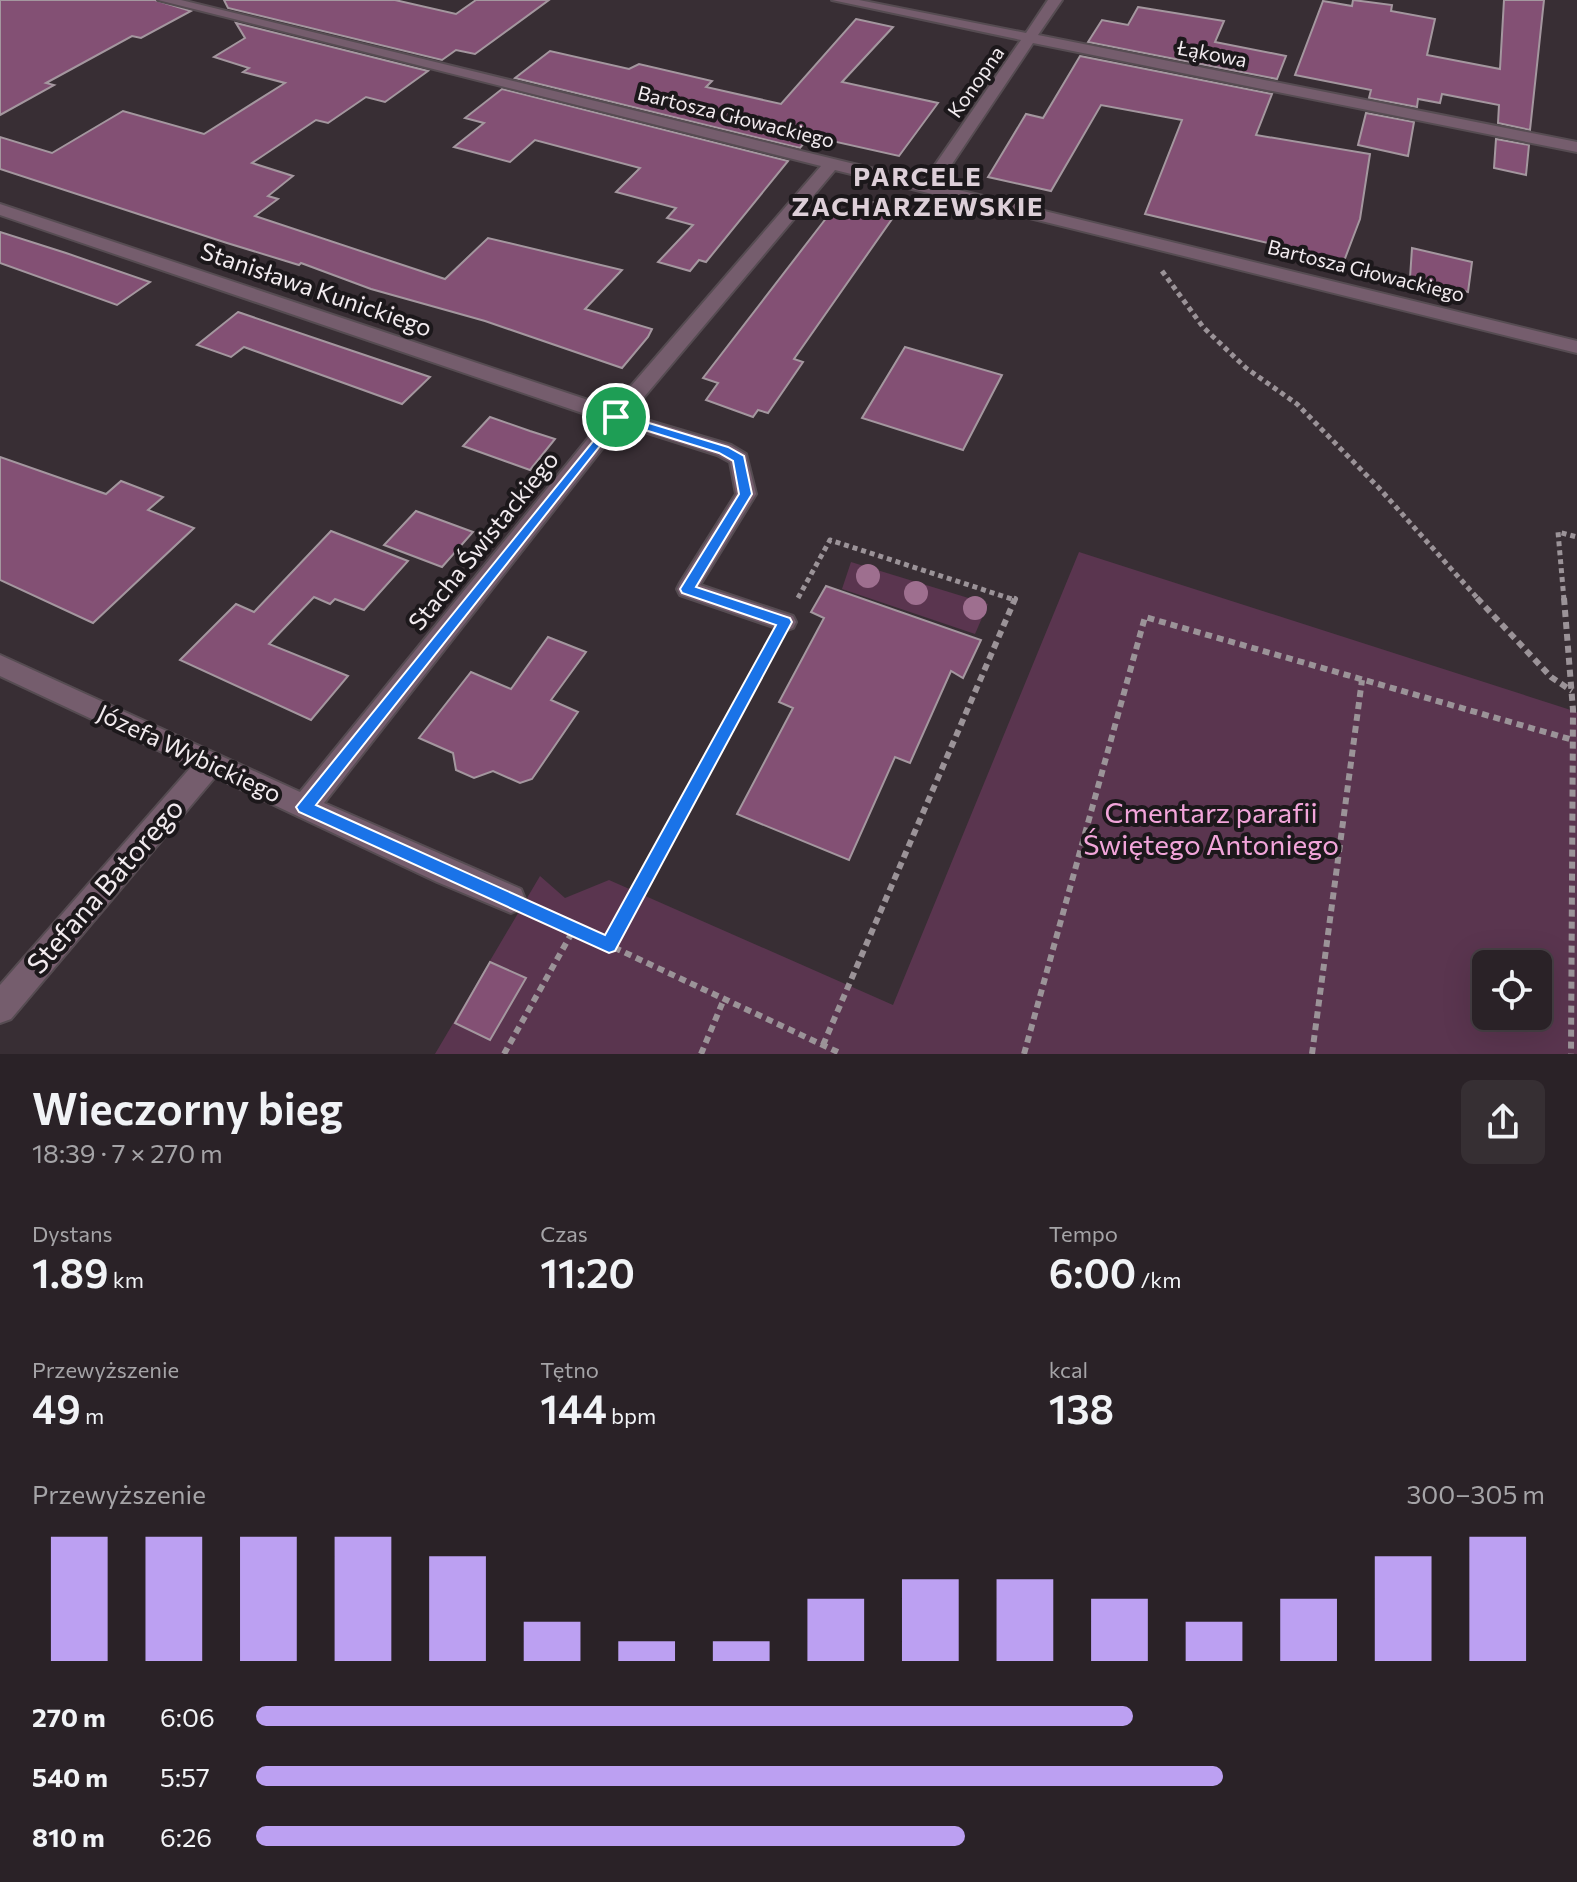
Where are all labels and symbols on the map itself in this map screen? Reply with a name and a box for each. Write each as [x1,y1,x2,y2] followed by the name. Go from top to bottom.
[1174,34,1249,72] street label: Łąkowa
[942,41,1008,122] street label: Konopna
[635,80,837,152] street label: Bartosza Głowackiego
[791,160,1045,221] district label: PARCELE ZACHARZEWSKIE
[1265,234,1467,306] street label: Bartosza Głowackiego
[197,235,436,342] street label: Stanisława Kunickiego
[582,383,650,451] pin
[402,445,564,635] street label: Stacha Świstackiego
[93,697,286,808] street label: Józefa Wybickiego
[19,791,190,980] street label: Stefana Batorego
[1083,795,1339,861] park label: Cmentarz parafii Świętego Antoniego

